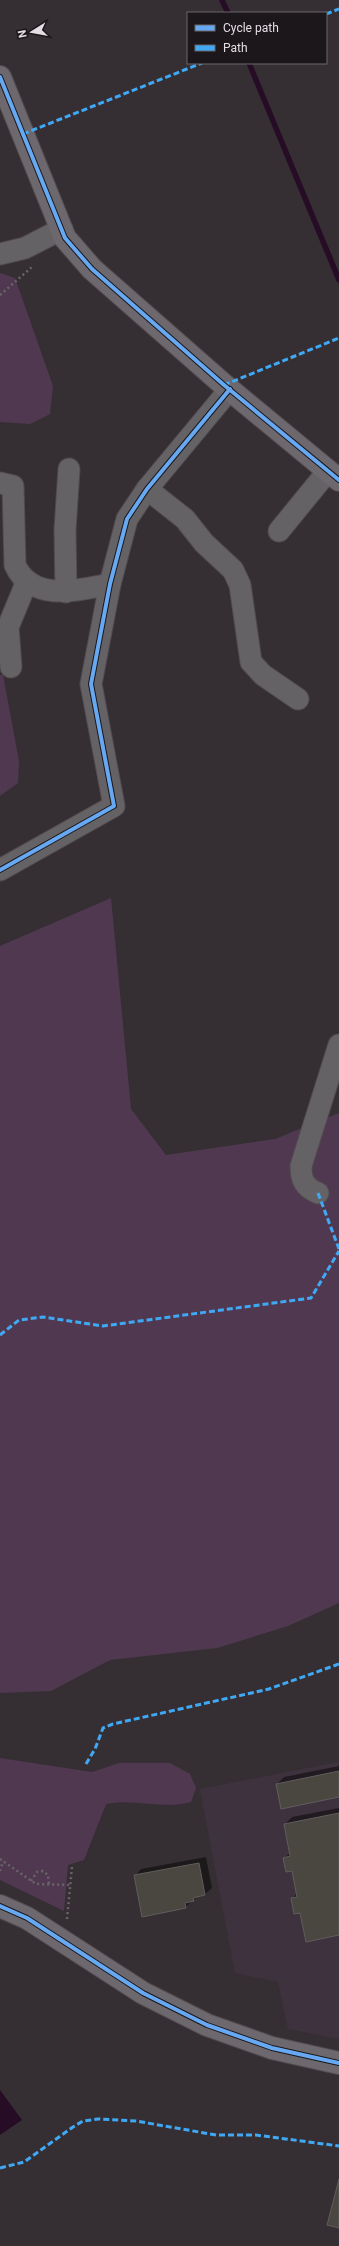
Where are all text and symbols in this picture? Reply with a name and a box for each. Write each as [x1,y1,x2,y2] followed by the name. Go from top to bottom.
[12,12,52,52] north arrow
[187,12,327,64] legend
[223,21,279,35] text: Cycle path
[16,29,30,39] text: N
[223,41,248,55] text: Path

